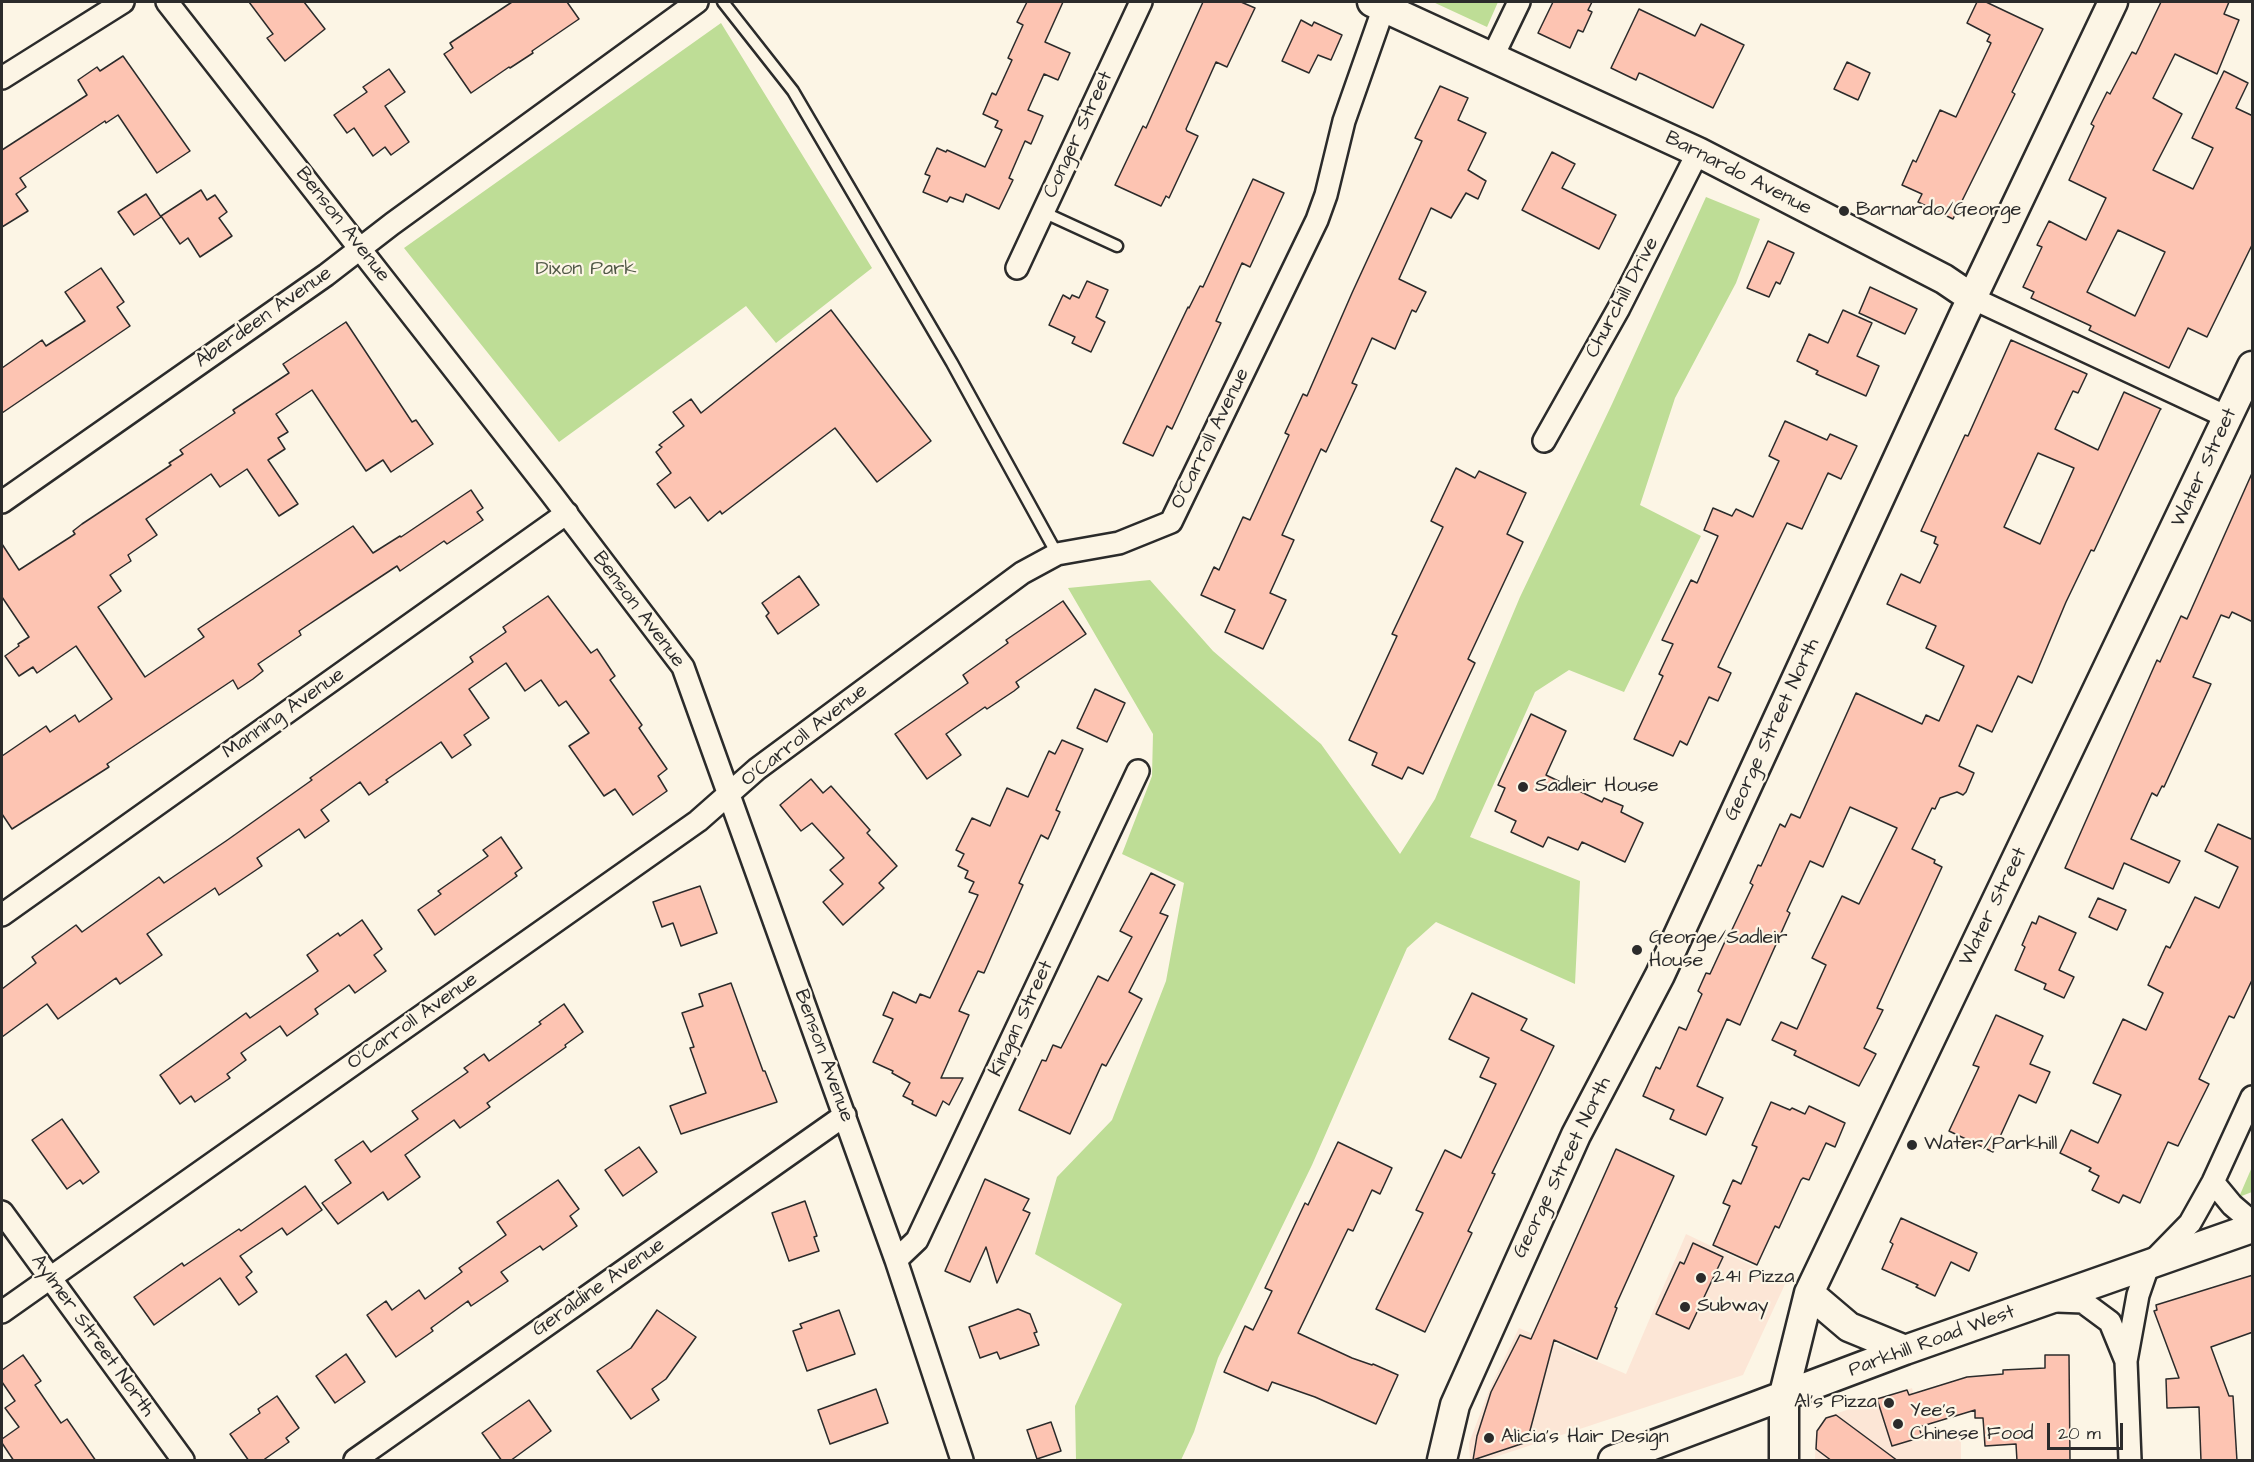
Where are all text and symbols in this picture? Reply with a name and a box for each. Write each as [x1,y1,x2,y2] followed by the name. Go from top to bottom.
[1039,68,1119,202] street label: Conger Street
[1661,127,1815,221] street label: Barnardo Avenue
[290,163,394,287] street label: Benson Avenue
[1856,199,2021,223] place label: Barnardo/George
[1837,204,1851,218] marker: Barnardo/George
[1581,233,1665,363] street label: Churchill Drive
[536,258,636,282] park label: Dixon Park
[191,262,337,374] street label: Aberdeen Avenue
[1167,365,1255,513] street label: O'Carroll Avenue
[2167,405,2243,531] street label: Water Street
[586,547,690,673] street label: Benson Avenue
[1720,635,1826,825] street label: George Street North
[219,663,349,765] street label: Manning Avenue
[737,679,873,793] street label: O'Carroll Avenue
[1535,775,1659,799] place label: Sadleir House
[1516,780,1530,794] marker: Sadleir House
[1955,844,2033,970] street label: Water Street
[1649,927,1787,974] place label: George/Sadleir House
[1630,943,1644,957] marker: George/Sadleir House
[985,957,1059,1081] street label: Kingan Street
[343,968,483,1076] street label: O'Carroll Avenue
[788,986,858,1126] street label: Benson Avenue
[1509,1073,1617,1263] street label: George Street North
[1924,1133,2057,1157] place label: Water/Parkhill
[1905,1138,1919,1152] marker: Water/Parkhill
[528,1233,670,1343] street label: Geraldine Avenue
[25,1250,159,1422] street label: Aylmer Street North
[1713,1266,1794,1290] place label: 241 Pizza
[1694,1271,1708,1285] marker: 241 Pizza
[1697,1295,1769,1319] place label: Subway
[1678,1300,1692,1314] marker: Subway
[1846,1301,2018,1383] street label: Parkhill Road West
[1794,1391,1877,1415] place label: Al's Pizza
[1882,1396,1896,1410] marker: Al's Pizza
[1910,1400,2033,1447] place label: Yee's Chinese Food
[2050,1411,2126,1449] scale bar
[1891,1417,1905,1431] marker: Yee's Chinese Food
[2058,1421,2101,1446] text: 20 m
[1501,1426,1669,1450] place label: Alicia's Hair Design
[1482,1431,1496,1445] marker: Alicia's Hair Design

